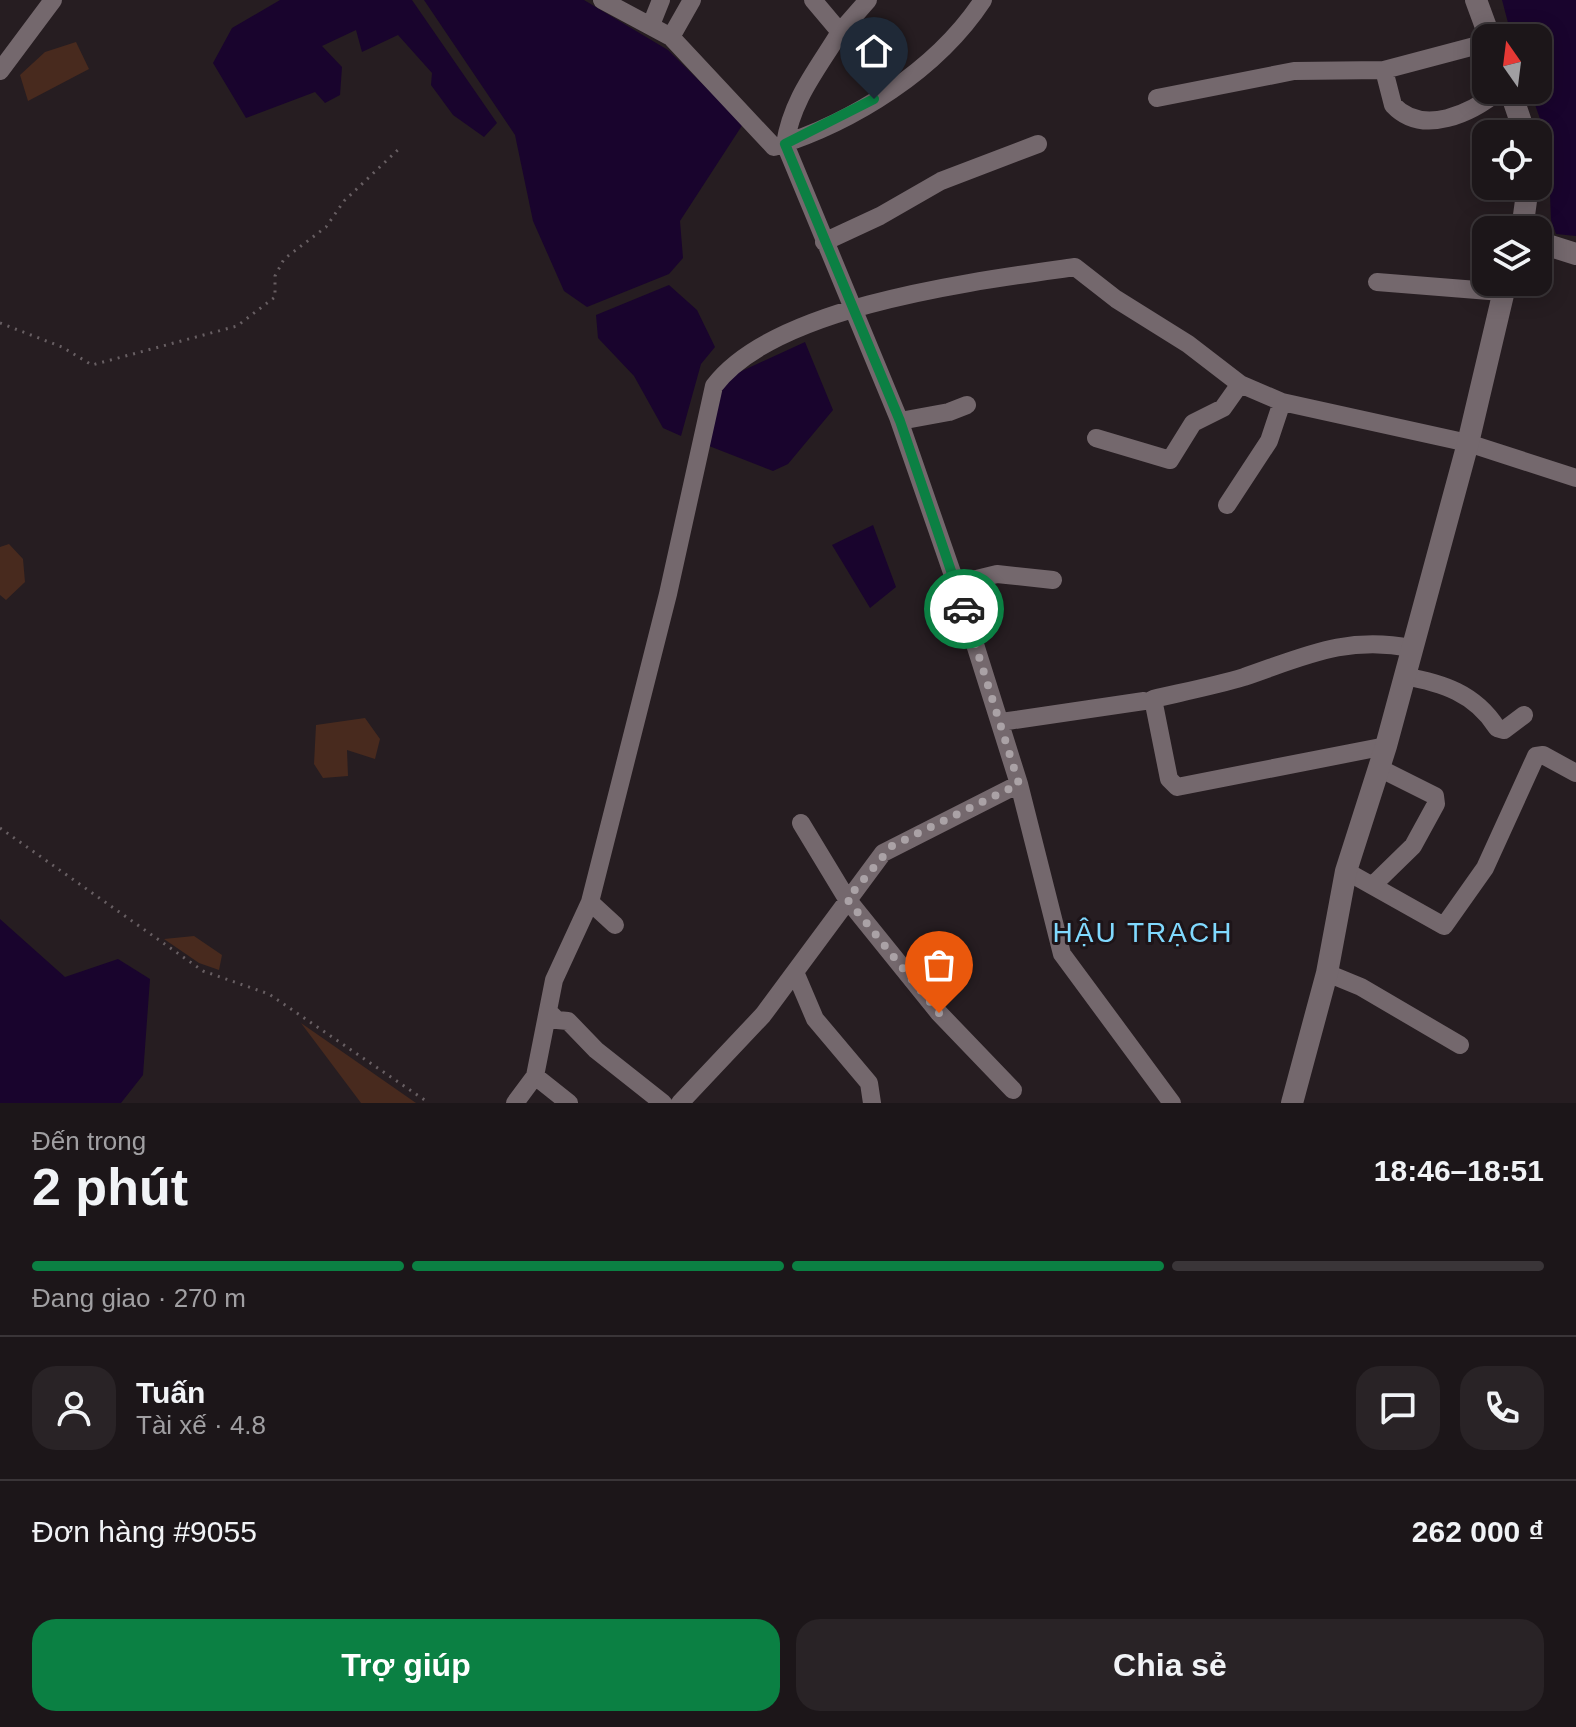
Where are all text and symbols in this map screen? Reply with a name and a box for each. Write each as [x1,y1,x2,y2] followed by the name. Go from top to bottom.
[840,17,908,99] pin
[1472,24,1552,104] north arrow
[1472,24,1552,296] map controls
[852,29,896,73] icon: home
[1472,120,1552,200] button: locate
[1472,216,1552,296] button: layers
[924,569,1004,649] courier
[942,587,986,631] icon: car
[1053,917,1233,948] district label: HẬU TRẠCH
[905,931,973,1013] pin
[917,943,961,987] icon: bag
[32,1126,146,1156] text: Đến trong
[1374,1154,1544,1187] text: 18:46–18:51
[32,1158,188,1216] text: 2 phút
[32,1283,246,1313] text: Đang giao · 270 m
[32,1366,116,1450] button: person
[1356,1366,1440,1450] button: chat
[1460,1366,1544,1450] button: phone
[136,1376,205,1409] text: Tuấn
[136,1410,266,1440] text: Tài xế · 4.8
[32,1515,257,1548] text: Đơn hàng #9055
[1412,1515,1544,1548] text: 262 000 ₫
[32,1619,780,1711] button: Trợ giúp
[796,1619,1544,1711] button: Chia sẻ

